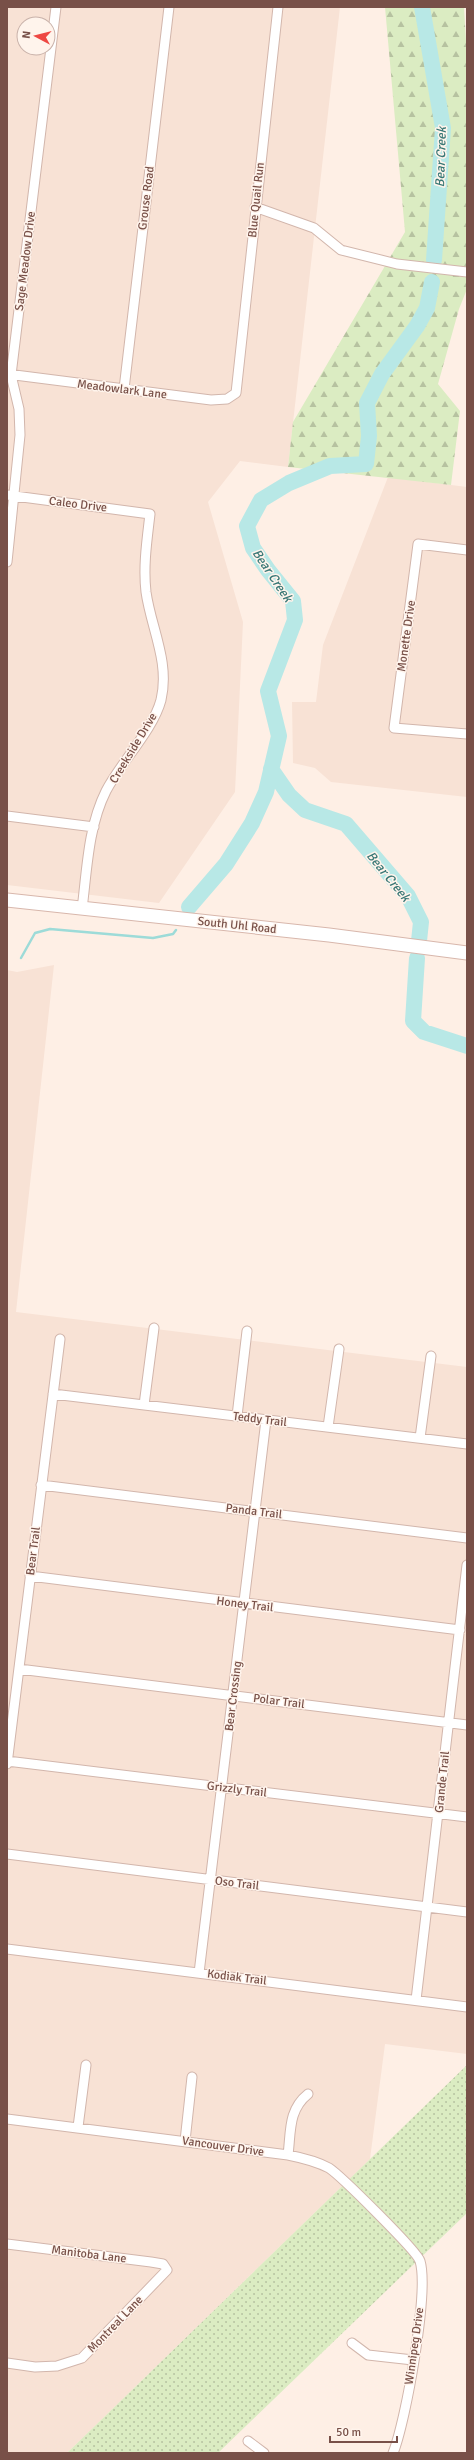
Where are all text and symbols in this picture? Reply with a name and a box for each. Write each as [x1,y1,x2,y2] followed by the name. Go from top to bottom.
[16,16,56,56] north arrow
[20,30,33,39] text: N
[432,125,450,188] water label: Bear Creek
[245,162,268,239] street label: Blue Quail Run
[135,165,158,231] street label: Grouse Road
[12,210,39,312] street label: Sage Meadow Drive
[76,377,168,402] street label: Meadowlark Lane
[48,493,108,515] street label: Caleo Drive
[249,546,297,606] water label: Bear Creek
[394,599,419,673] street label: Monette Drive
[106,710,160,786] street label: Creekside Drive
[363,848,414,906] water label: Bear Creek
[197,914,277,937] street label: South Uhl Road
[232,1409,288,1430] street label: Teddy Trail
[225,1501,284,1522] street label: Panda Trail
[23,1525,44,1576] street label: Bear Trail
[215,1594,275,1616] street label: Honey Trail
[222,1660,245,1732] street label: Bear Crossing
[252,1691,306,1712] street label: Polar Trail
[432,1750,453,1814] street label: Grande Trail
[206,1778,268,1801] street label: Grizzly Trail
[214,1873,260,1894] street label: Oso Trail
[206,1966,268,1989] street label: Kodiak Trail
[181,2133,265,2160] street label: Vancouver Drive
[50,2242,127,2267] street label: Manitoba Lane
[84,2293,146,2356] street label: Montreal Lane
[402,2306,427,2386] street label: Winnipeg Drive
[330,2418,397,2444] scale bar
[336,2425,361,2440] text: 50 m

